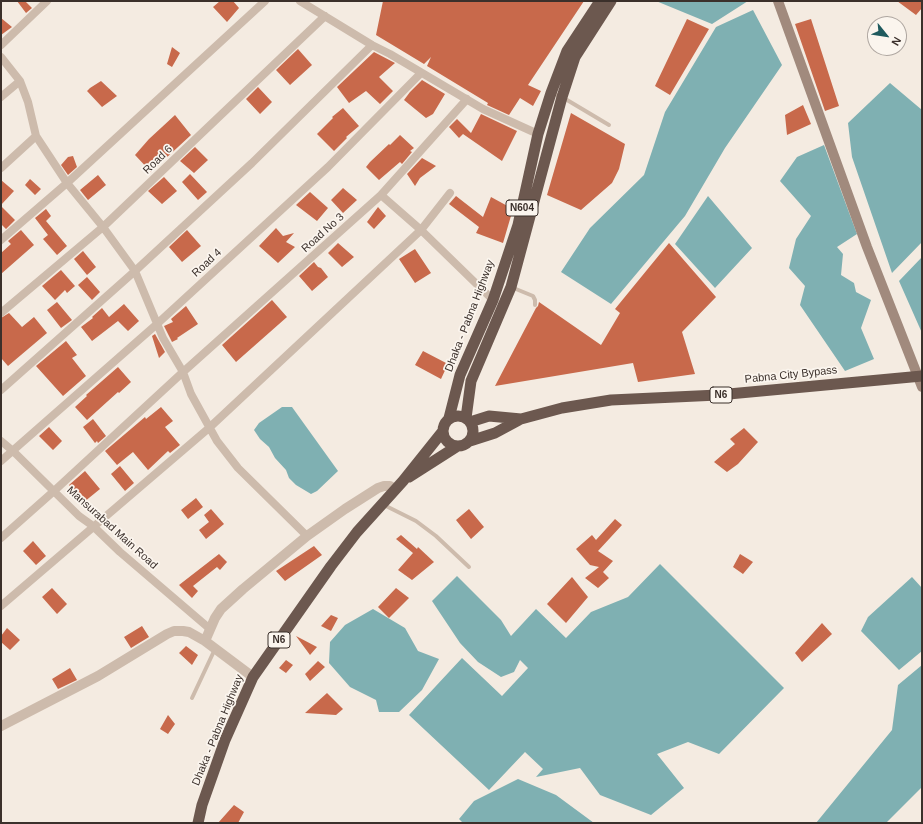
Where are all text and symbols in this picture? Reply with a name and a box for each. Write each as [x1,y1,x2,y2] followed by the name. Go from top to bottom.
[867,16,907,56] north arrow
[889,35,904,48] text: N
[141,143,175,177] street label: Road 6
[506,200,538,216] road number: N604
[299,211,347,255] street label: Road No 3
[190,246,224,280] street label: Road 4
[443,258,497,374] street label: Dhaka - Pabna Highway
[744,364,838,386] street label: Pabna City Bypass
[710,387,732,403] road number: N6
[64,484,160,572] street label: Mansurabad Main Road
[268,632,290,648] road number: N6
[190,673,246,787] street label: Dhaka - Pabna Highway

